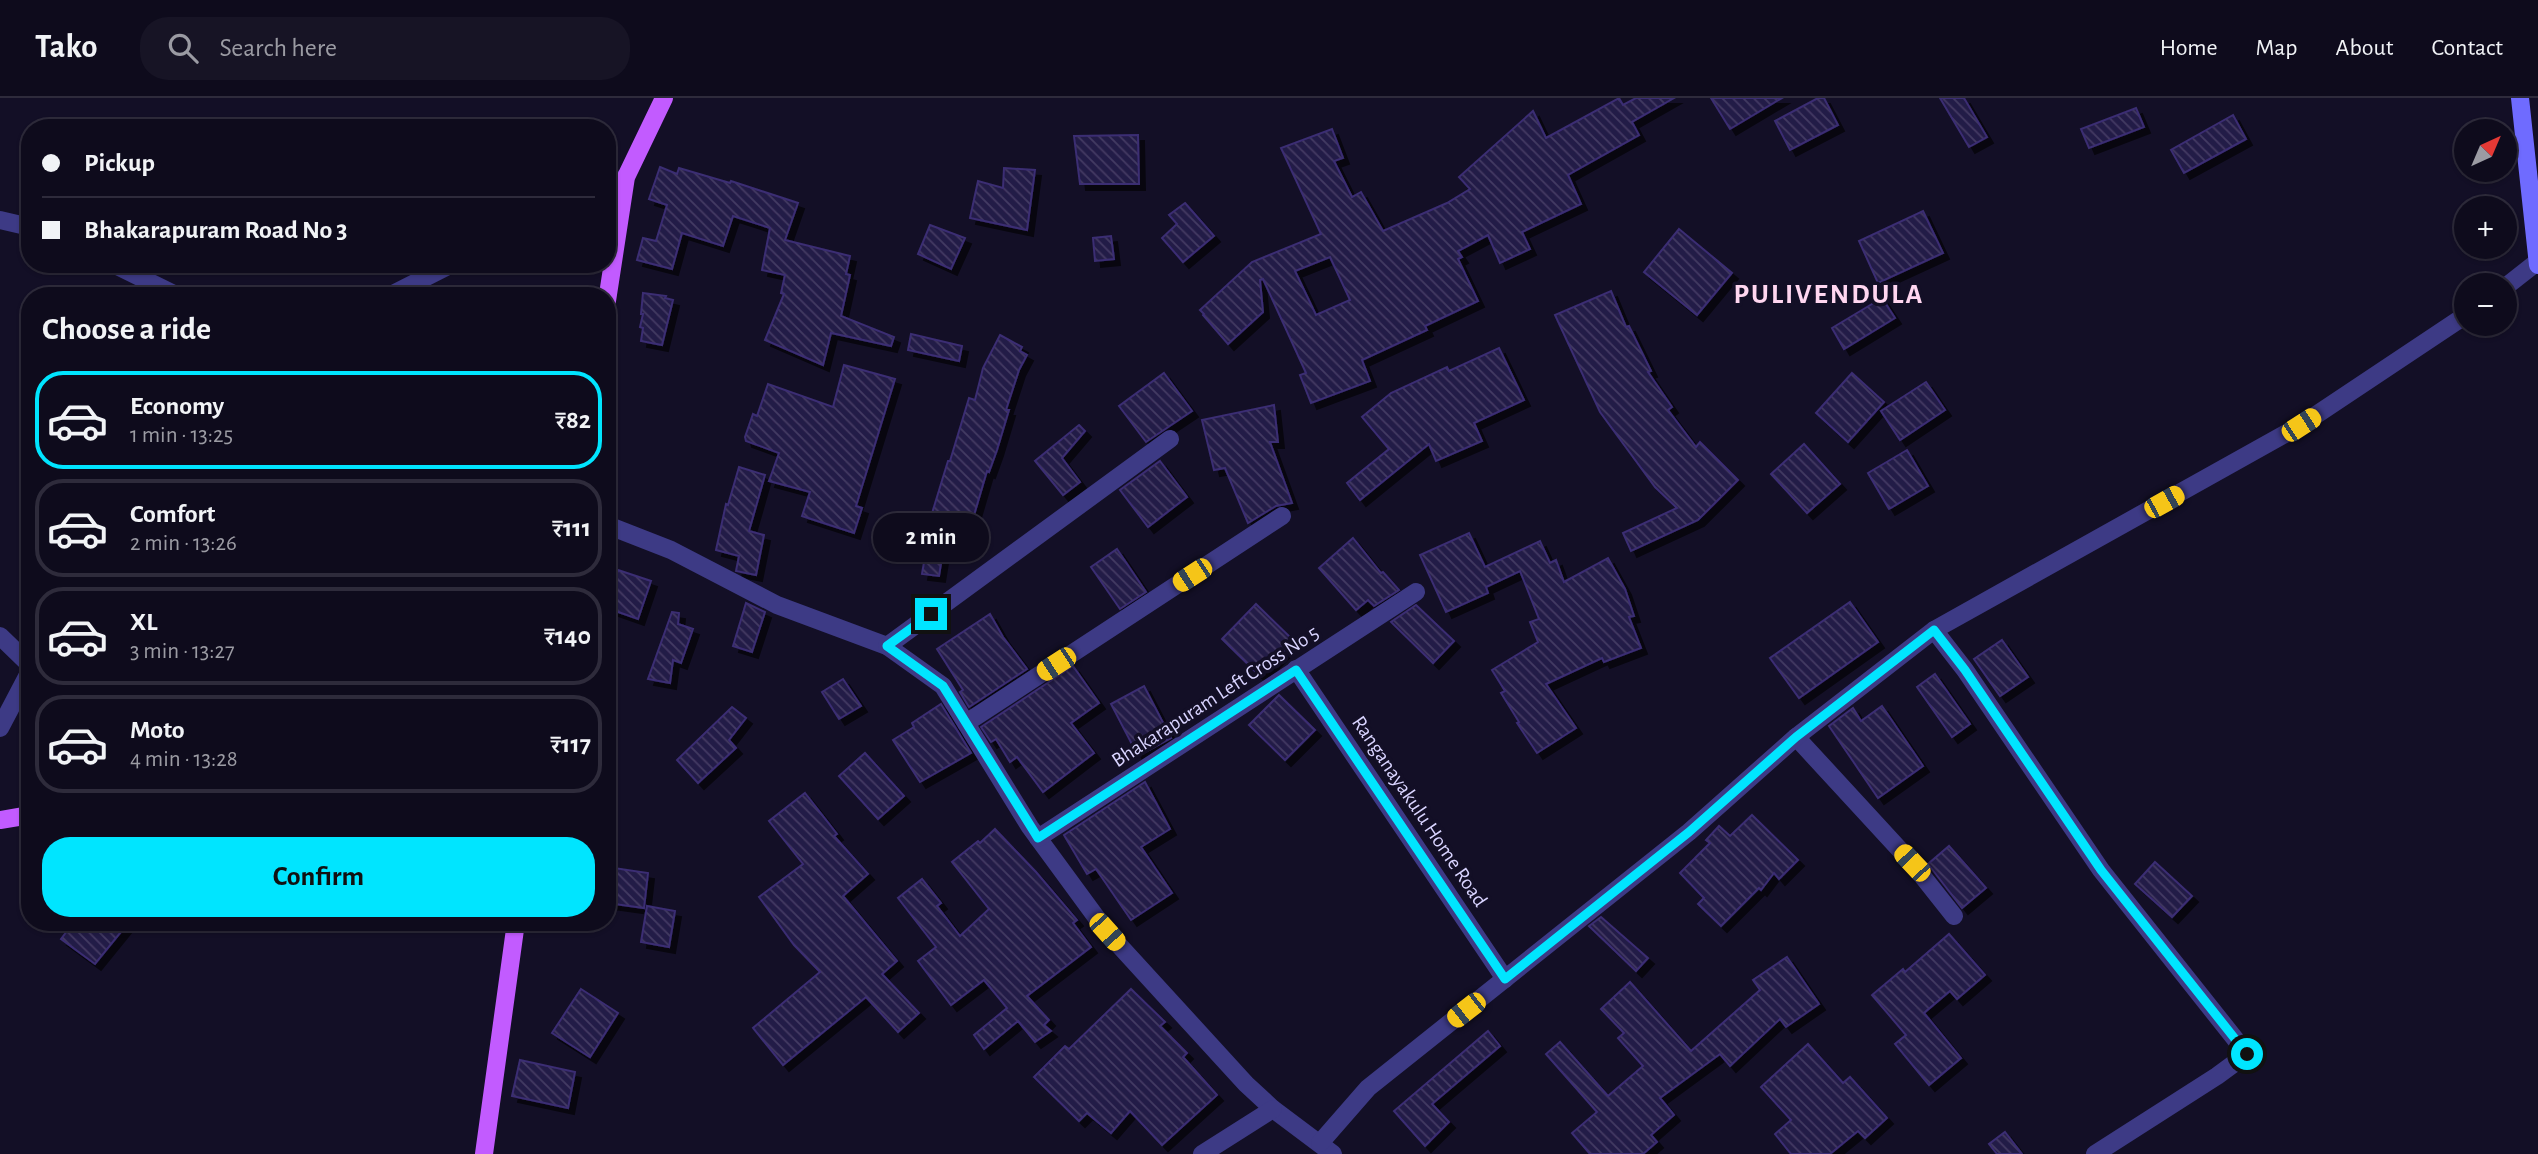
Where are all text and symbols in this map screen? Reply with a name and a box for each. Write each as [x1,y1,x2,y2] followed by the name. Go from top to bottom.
[140,17,630,80] search box
[164,29,202,67] icon: search
[35,31,98,64] text: Tako
[220,35,337,61] text: Search here
[2160,36,2218,60] text: Home
[2256,36,2298,60] text: Map
[2336,36,2393,60] text: About
[2431,36,2503,60] text: Contact
[2454,119,2516,182] north arrow
[2454,119,2517,336] map controls
[84,150,155,176] text: Pickup
[2454,196,2517,259] button: +
[84,217,347,243] text: Bhakarapuram Road No 3
[2454,273,2517,336] button: −
[1734,281,1924,309] district label: PULIVENDULA
[42,313,211,345] text: Choose a ride
[46,389,109,452] icon: car
[130,393,224,419] text: Economy
[2278,405,2325,445] car
[555,407,591,433] text: ₹82
[130,424,233,447] text: 1 min · 13:25
[2141,483,2188,521] car
[46,497,109,560] icon: car
[130,501,215,527] text: Comfort
[873,512,989,561] callout: 2 min
[552,515,591,541] text: ₹111
[905,526,957,549] text: 2 min
[130,532,237,555] text: 2 min · 13:26
[1169,555,1216,595] car
[915,598,947,630] route end
[46,605,109,668] icon: car
[130,609,157,635] text: XL
[1108,622,1323,771] street label: Bhakarapuram Left Cross No 5
[544,623,591,649] text: ₹140
[130,640,235,663] text: 3 min · 13:27
[1033,644,1080,684] car
[1348,712,1491,911] street label: Ranganayakulu Home Road
[46,713,109,776] icon: car
[130,717,185,743] text: Moto
[550,731,591,757] text: ₹117
[130,748,238,771] text: 4 min · 13:28
[42,837,595,917] button: Confirm
[1890,840,1935,886] car
[1086,909,1129,955] car
[1443,989,1490,1031] car
[2231,1038,2263,1070] route start

